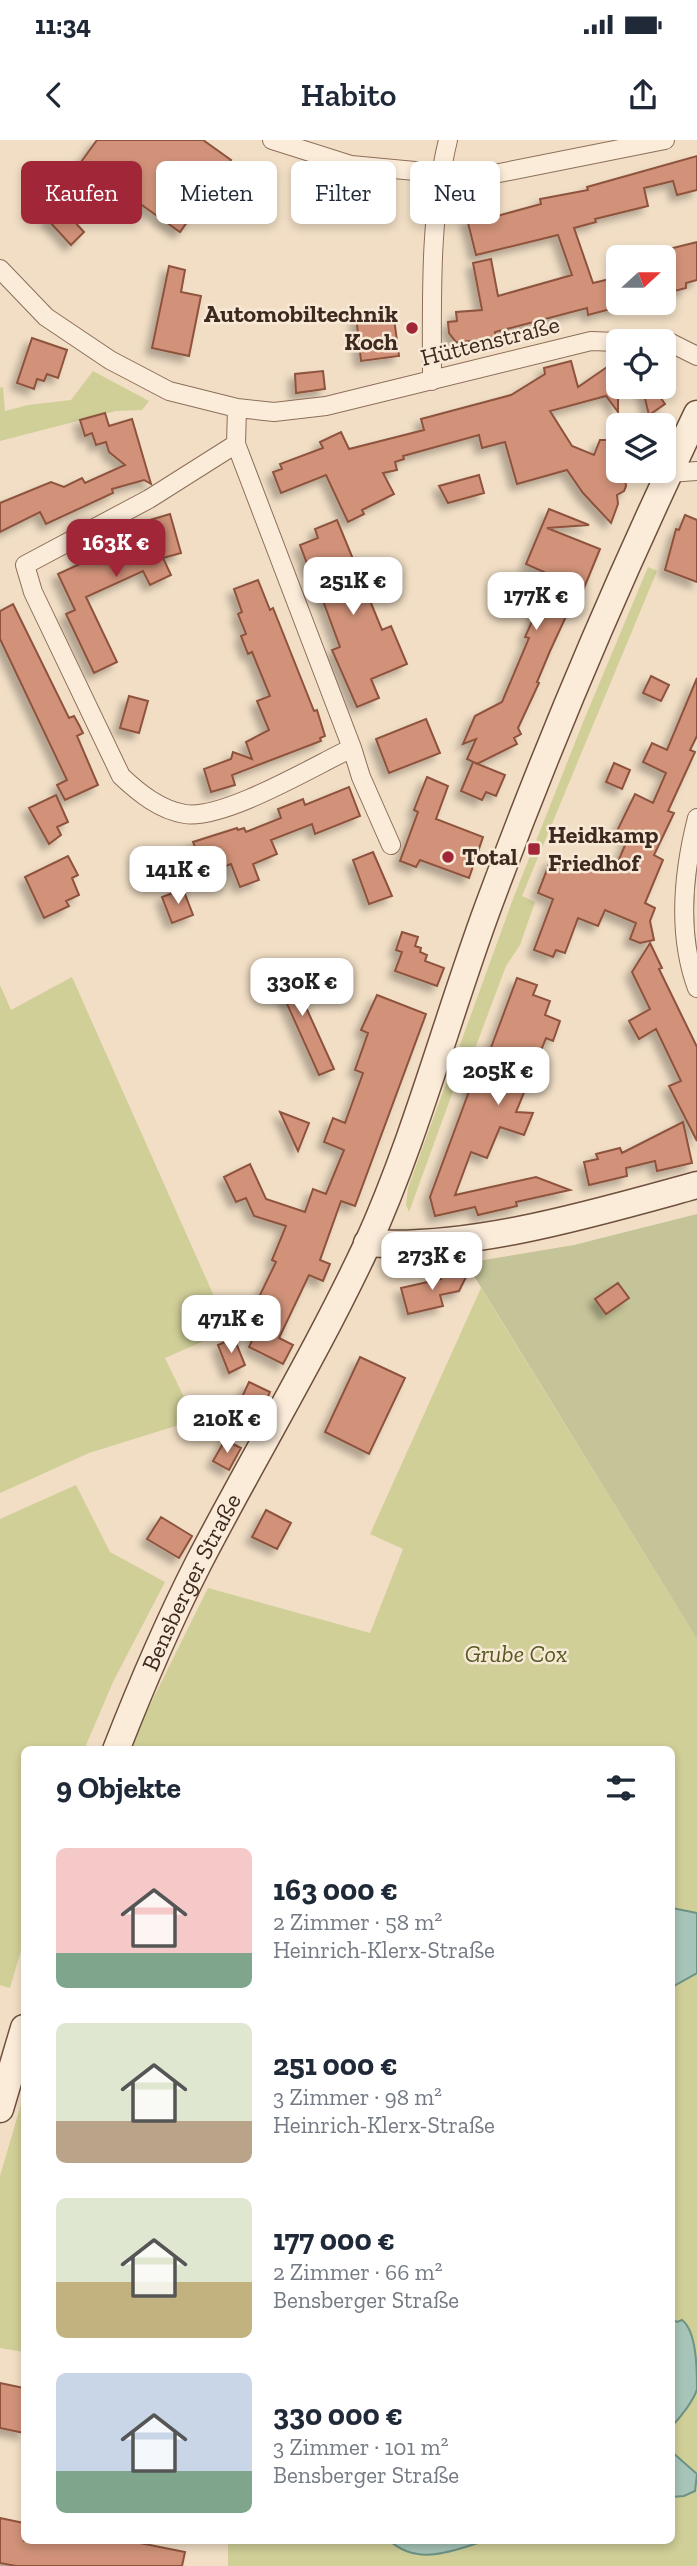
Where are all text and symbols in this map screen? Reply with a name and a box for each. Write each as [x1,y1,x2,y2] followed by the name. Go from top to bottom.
[35,9,91,41] text: 11:34
[35,76,73,114] icon: back
[301,76,396,114] text: Habito
[624,76,662,114] icon: share
[21,161,142,224] chip: Kaufen
[156,161,277,224] chip: Mieten
[291,161,396,224] chip: Filter
[410,161,500,224] chip: Neu
[606,245,676,315] north arrow
[606,245,676,483] map controls
[204,299,398,356] place label: Automobiltechnik Koch
[417,309,562,372] street label: Hüttenstraße
[404,320,420,336] marker: Automobiltechnik Koch
[606,329,676,399] button: locate
[606,413,676,483] button: layers
[59,520,173,579] pin: 163K €
[82,528,150,556] text: 163K €
[296,558,410,617] pin: 251K €
[319,566,387,594] text: 251K €
[479,573,593,632] pin: 177K €
[503,581,569,609] text: 177K €
[548,820,659,877] place label: Heidkamp Friedhof
[526,841,542,857] marker: Heidkamp Friedhof
[462,842,518,871] place label: Total
[121,846,235,906] pin: 141K €
[440,849,456,865] marker: Total
[145,855,211,883] text: 141K €
[245,958,359,1018] pin: 330K €
[266,967,338,995] text: 330K €
[441,1048,555,1107] pin: 205K €
[462,1056,534,1084] text: 205K €
[375,1232,489,1292] pin: 273K €
[397,1241,467,1269] text: 273K €
[174,1296,288,1355] pin: 471K €
[198,1304,264,1332] text: 471K €
[170,1396,284,1455] pin: 210K €
[193,1404,261,1432] text: 210K €
[135,1488,247,1675] street label: Bensberger Straße
[465,1639,567,1668] park label: Grube Cox
[602,1769,640,1807] icon: filters
[56,1770,181,1806] text: 9 Objekte
[273,1872,398,1908] text: 163 000 €
[112,1876,196,1960] icon: home
[273,1908,442,1936] text: 2 Zimmer · 58 m²
[273,1936,495,1964] text: Heinrich-Klerx-Straße
[273,2047,398,2083] text: 251 000 €
[112,2051,196,2135] icon: home
[273,2083,442,2111] text: 3 Zimmer · 98 m²
[273,2111,495,2139] text: Heinrich-Klerx-Straße
[273,2222,395,2258] text: 177 000 €
[112,2226,196,2310] icon: home
[273,2258,443,2286] text: 2 Zimmer · 66 m²
[273,2286,459,2314] text: Bensberger Straße
[273,2397,403,2433] text: 330 000 €
[112,2401,196,2485] icon: home
[273,2433,448,2461] text: 3 Zimmer · 101 m²
[273,2461,459,2489] text: Bensberger Straße

